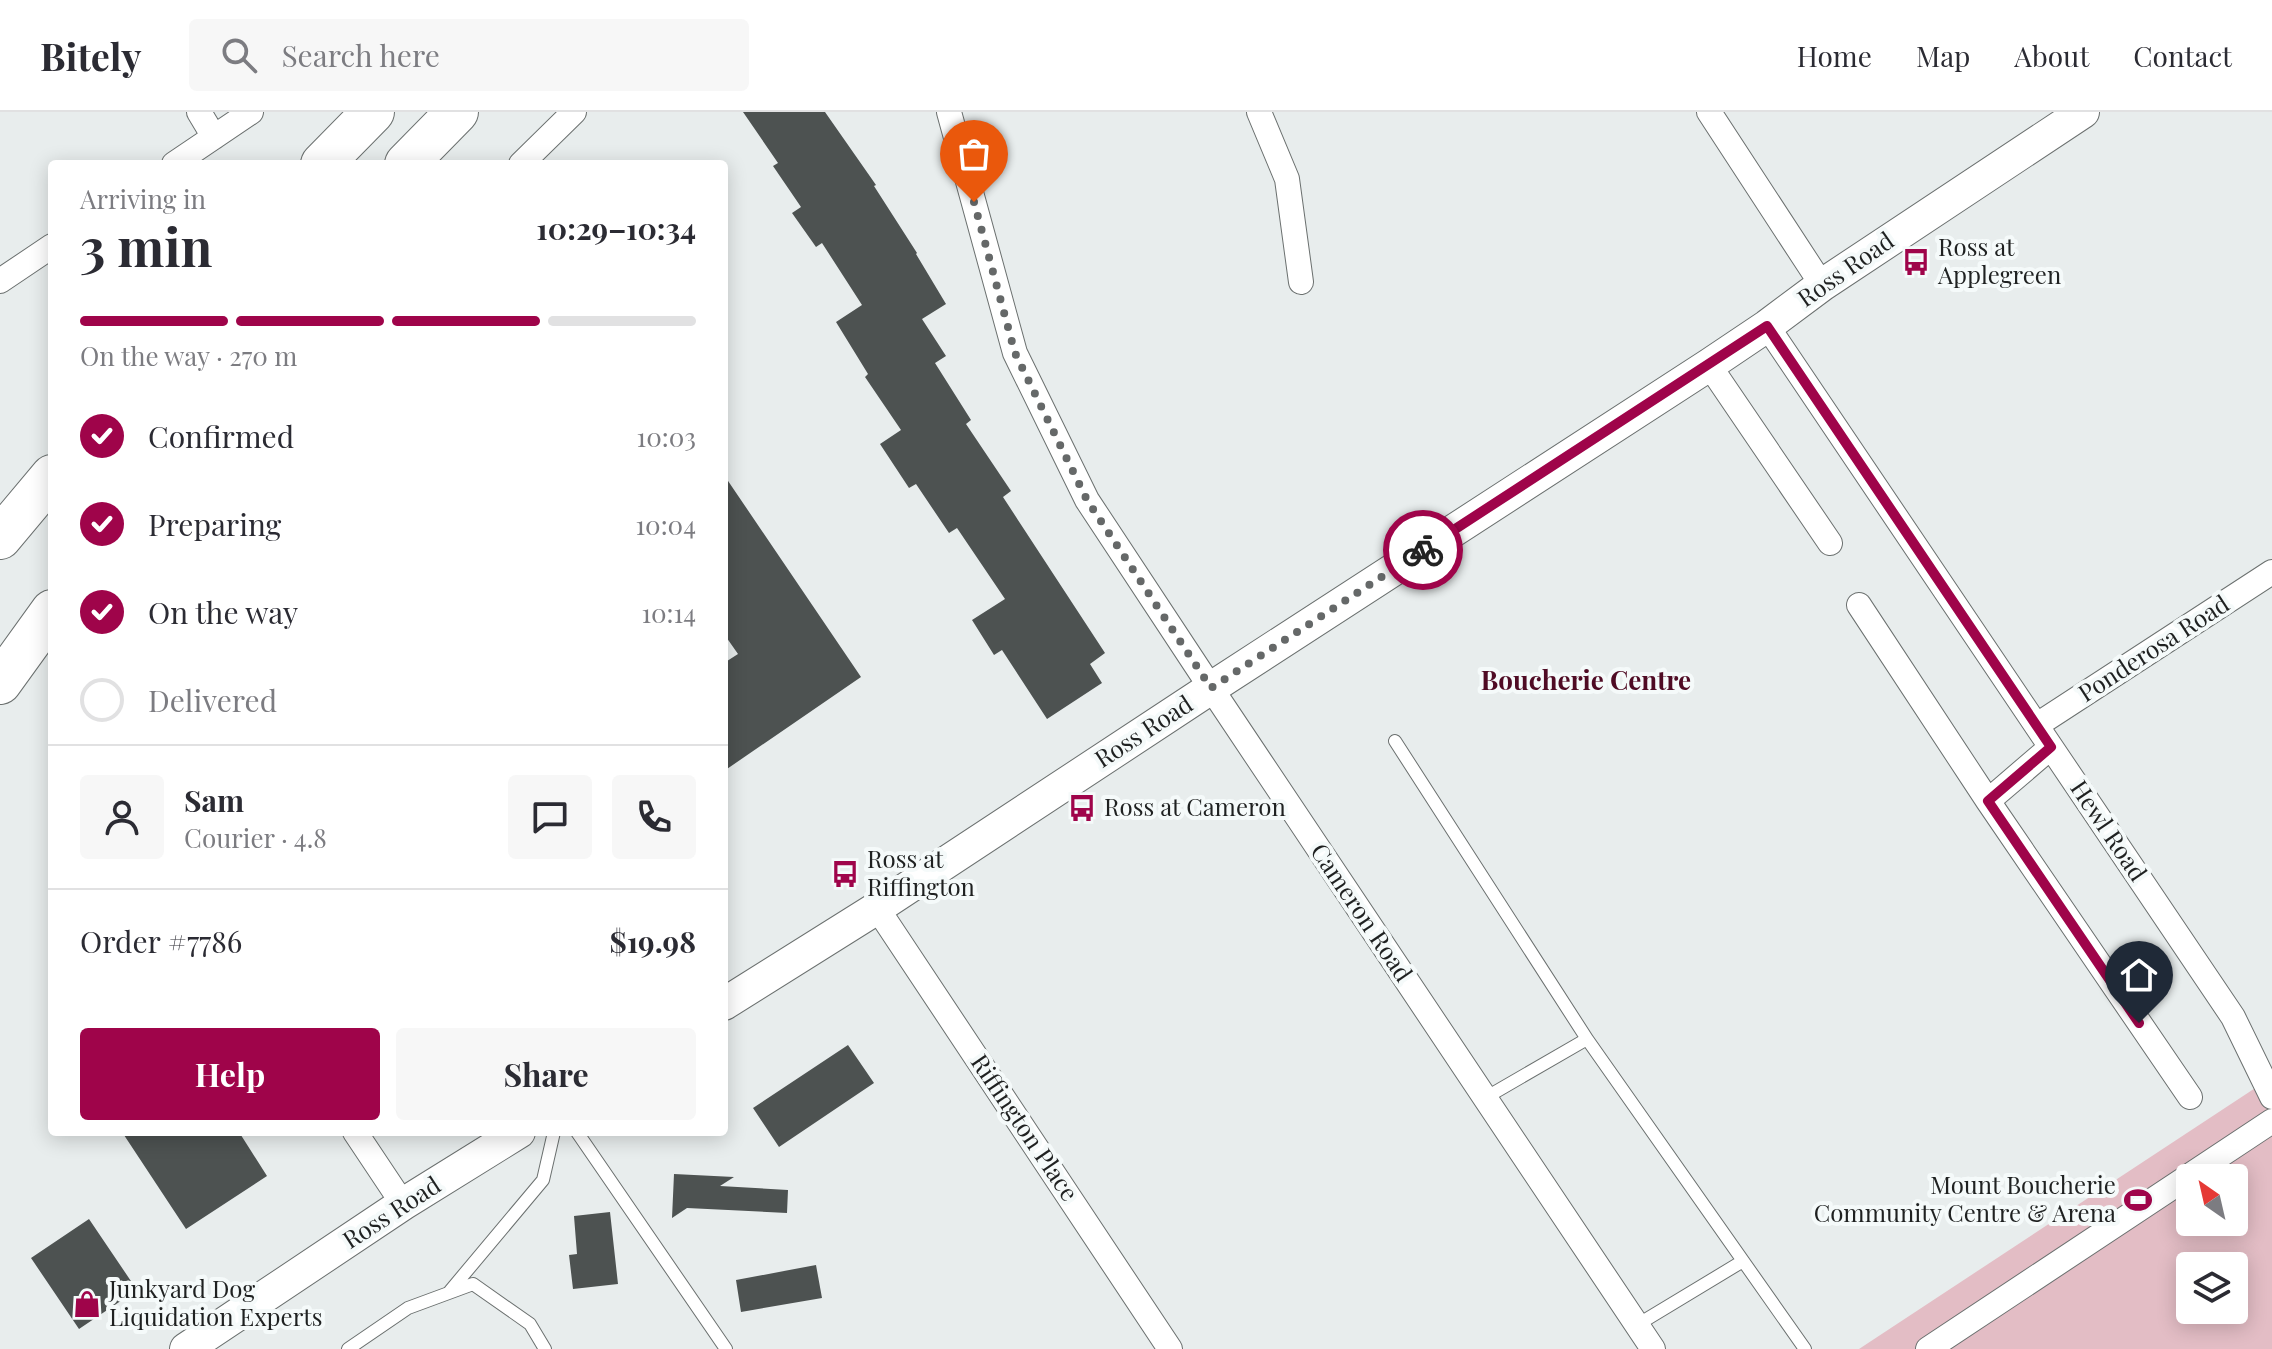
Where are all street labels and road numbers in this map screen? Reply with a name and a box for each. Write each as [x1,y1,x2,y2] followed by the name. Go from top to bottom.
[1790,223,1899,313] street label: Ross Road
[2071,587,2234,708] street label: Ponderosa Road
[1088,687,1198,774] street label: Ross Road
[2064,773,2155,887] street label: Hewl Road
[1305,837,1421,987] street label: Cameron Road
[965,1047,1087,1206] street label: Riffington Place
[336,1168,446,1255] street label: Ross Road

